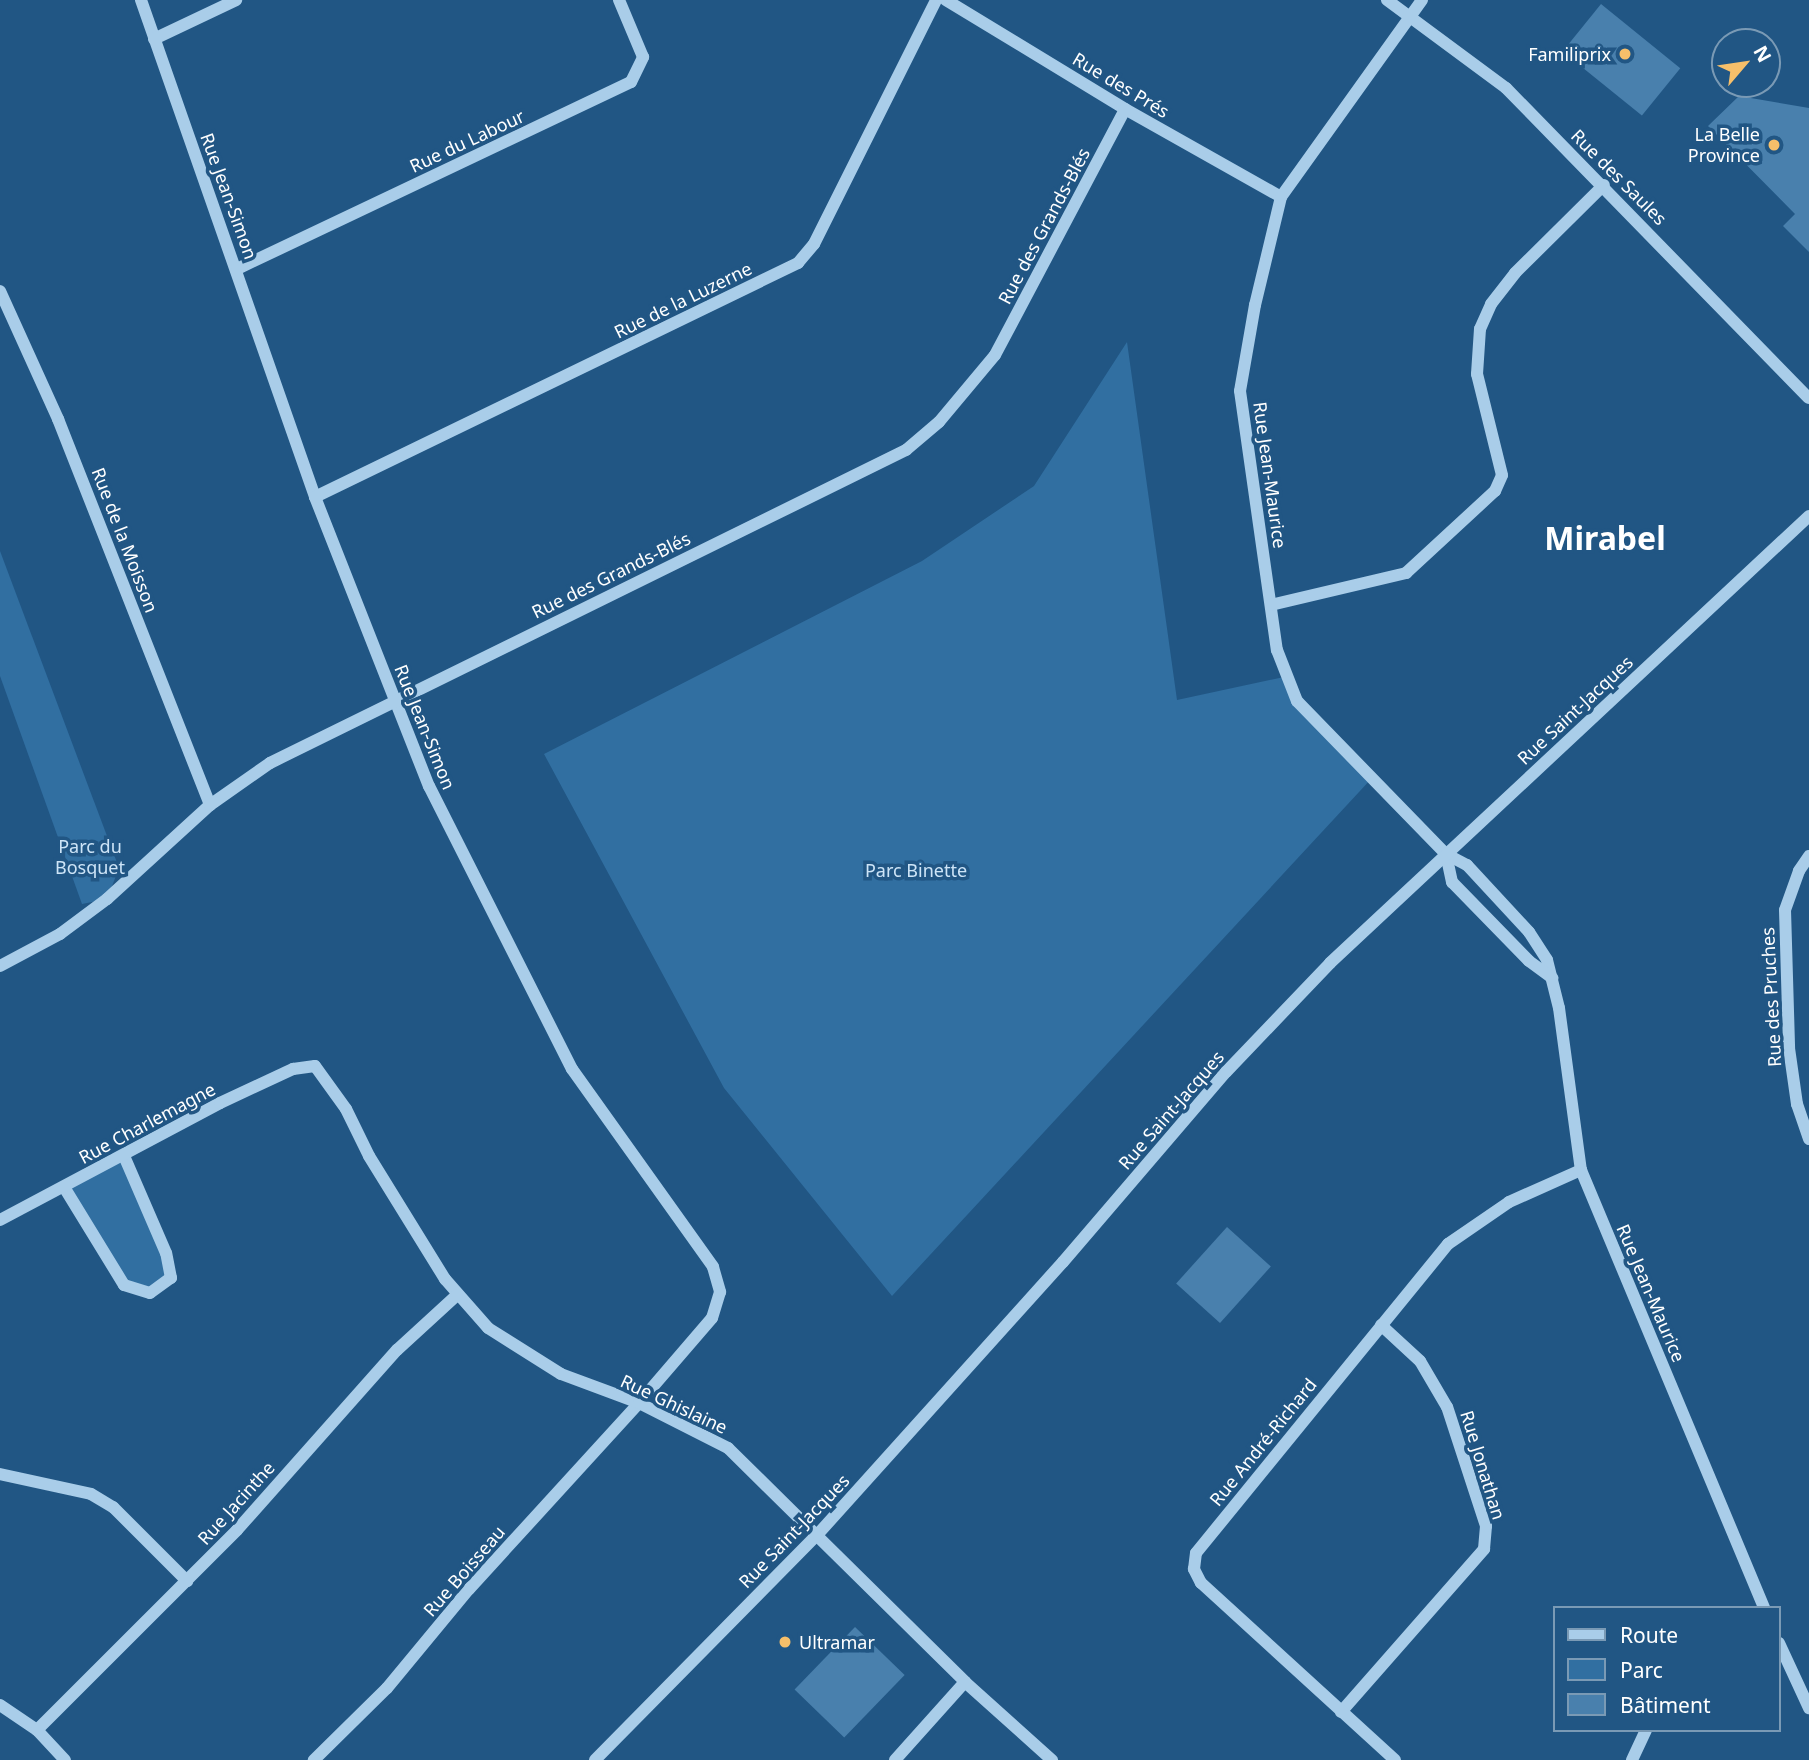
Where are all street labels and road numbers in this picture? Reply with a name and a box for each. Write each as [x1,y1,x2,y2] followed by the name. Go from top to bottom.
[1069,48,1173,122] street label: Rue des Prés
[406,105,528,177] street label: Rue du Labour
[1567,125,1671,229] street label: Rue des Saules
[196,130,262,262] street label: Rue Jean-Simon
[994,144,1094,308] street label: Rue des Grands-Blés
[611,257,755,343] street label: Rue de la Luzerne
[1249,400,1291,550] street label: Rue Jean-Maurice
[87,464,163,616] street label: Rue de la Moisson
[528,527,694,623] street label: Rue des Grands-Blés
[1513,651,1637,769] street label: Rue Saint-Jacques
[390,661,460,793] street label: Rue Jean-Simon
[1757,927,1785,1067] street label: Rue des Pruches
[1114,1046,1228,1174] street label: Rue Saint-Jacques
[75,1078,219,1168] street label: Rue Charlemagne
[1612,1221,1690,1365] street label: Rue Jean-Maurice
[617,1370,731,1438] street label: Rue Ghislaine
[1205,1374,1321,1510] street label: Rue André-Richard
[1456,1408,1510,1522] street label: Rue Jonathan
[193,1457,279,1549] street label: Rue Jacinthe
[734,1470,854,1592] street label: Rue Saint-Jacques
[419,1521,509,1621] street label: Rue Boisseau

